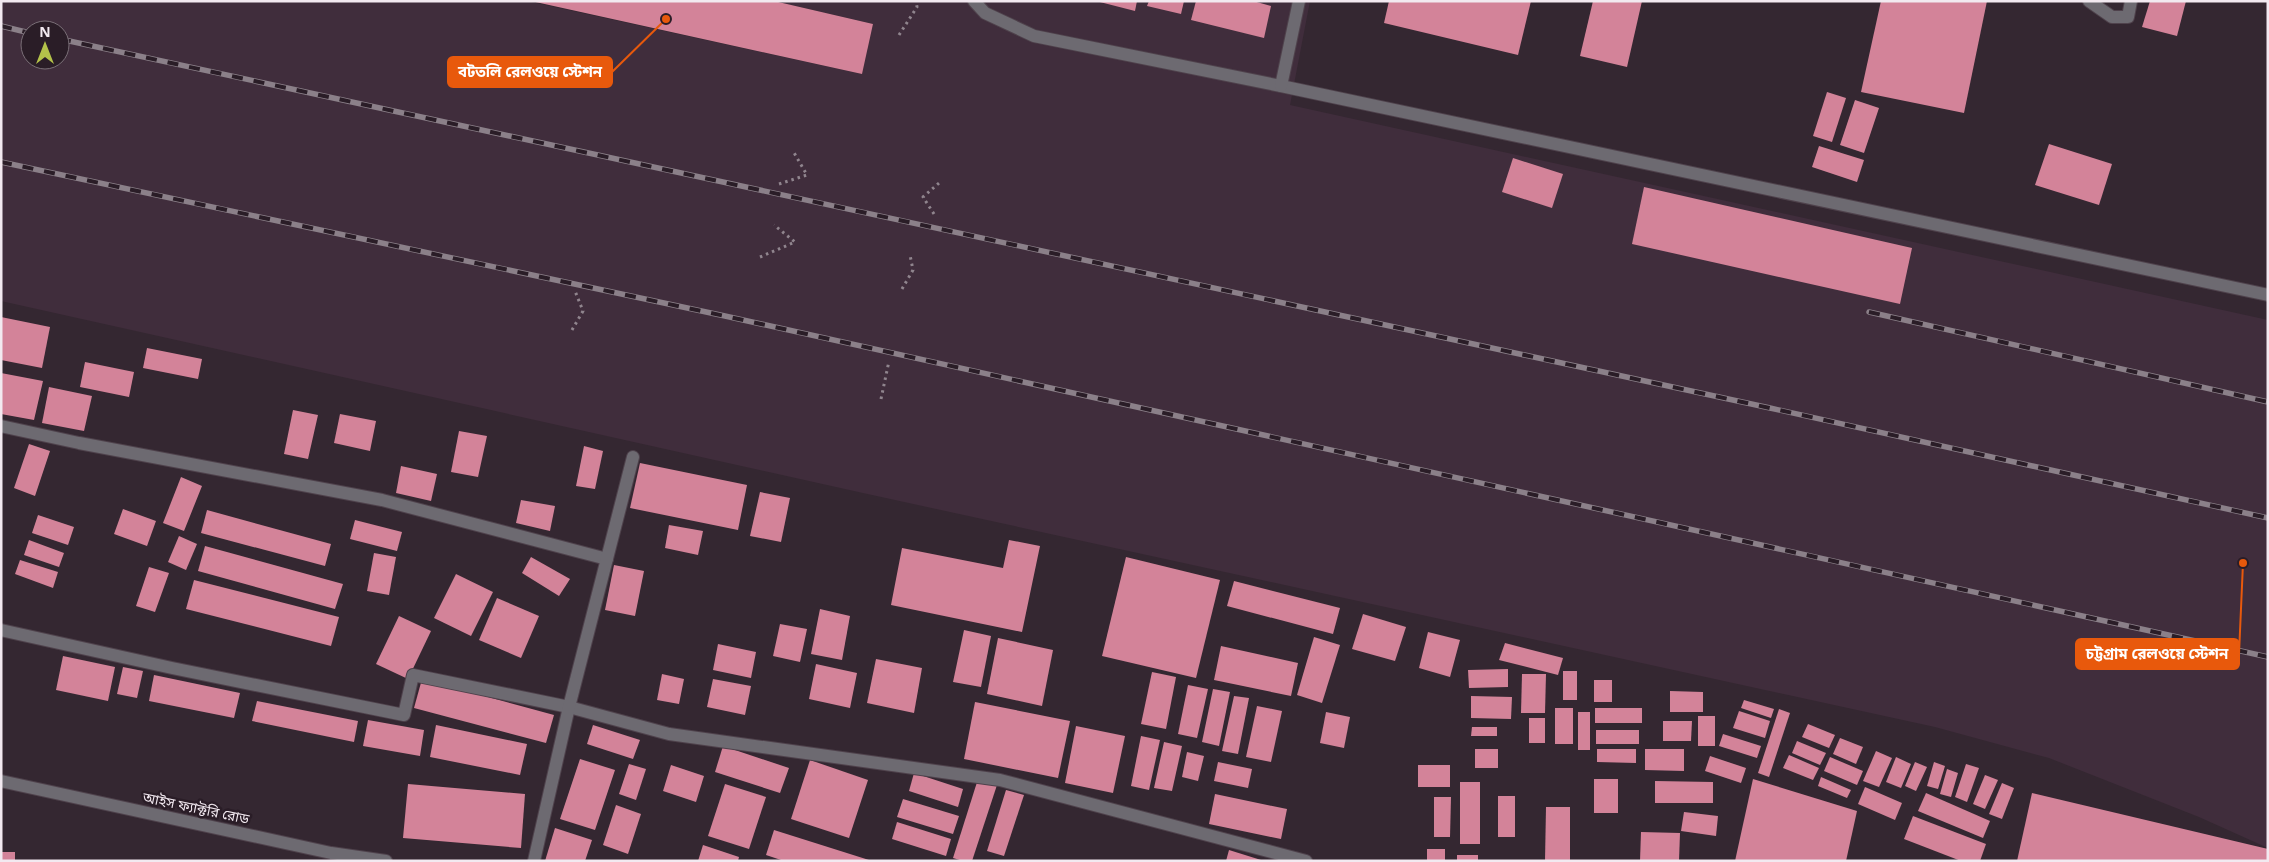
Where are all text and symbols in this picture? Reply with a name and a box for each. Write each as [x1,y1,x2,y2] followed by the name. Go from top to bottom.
[20,20,70,70] north arrow
[39,22,51,41] text: N
[448,57,612,87] callout: বটতলি রেলওয়ে স্টেশন
[457,61,603,81] text: বটতলি রেলওয়ে স্টেশন
[2076,639,2239,669] callout: চট্টগ্রাম রেলওয়ে স্টেশন
[2085,643,2229,663] text: চট্টগ্রাম রেলওয়ে স্টেশন
[140,787,252,828] street label: আইস ফ্যাক্টরি রোড

